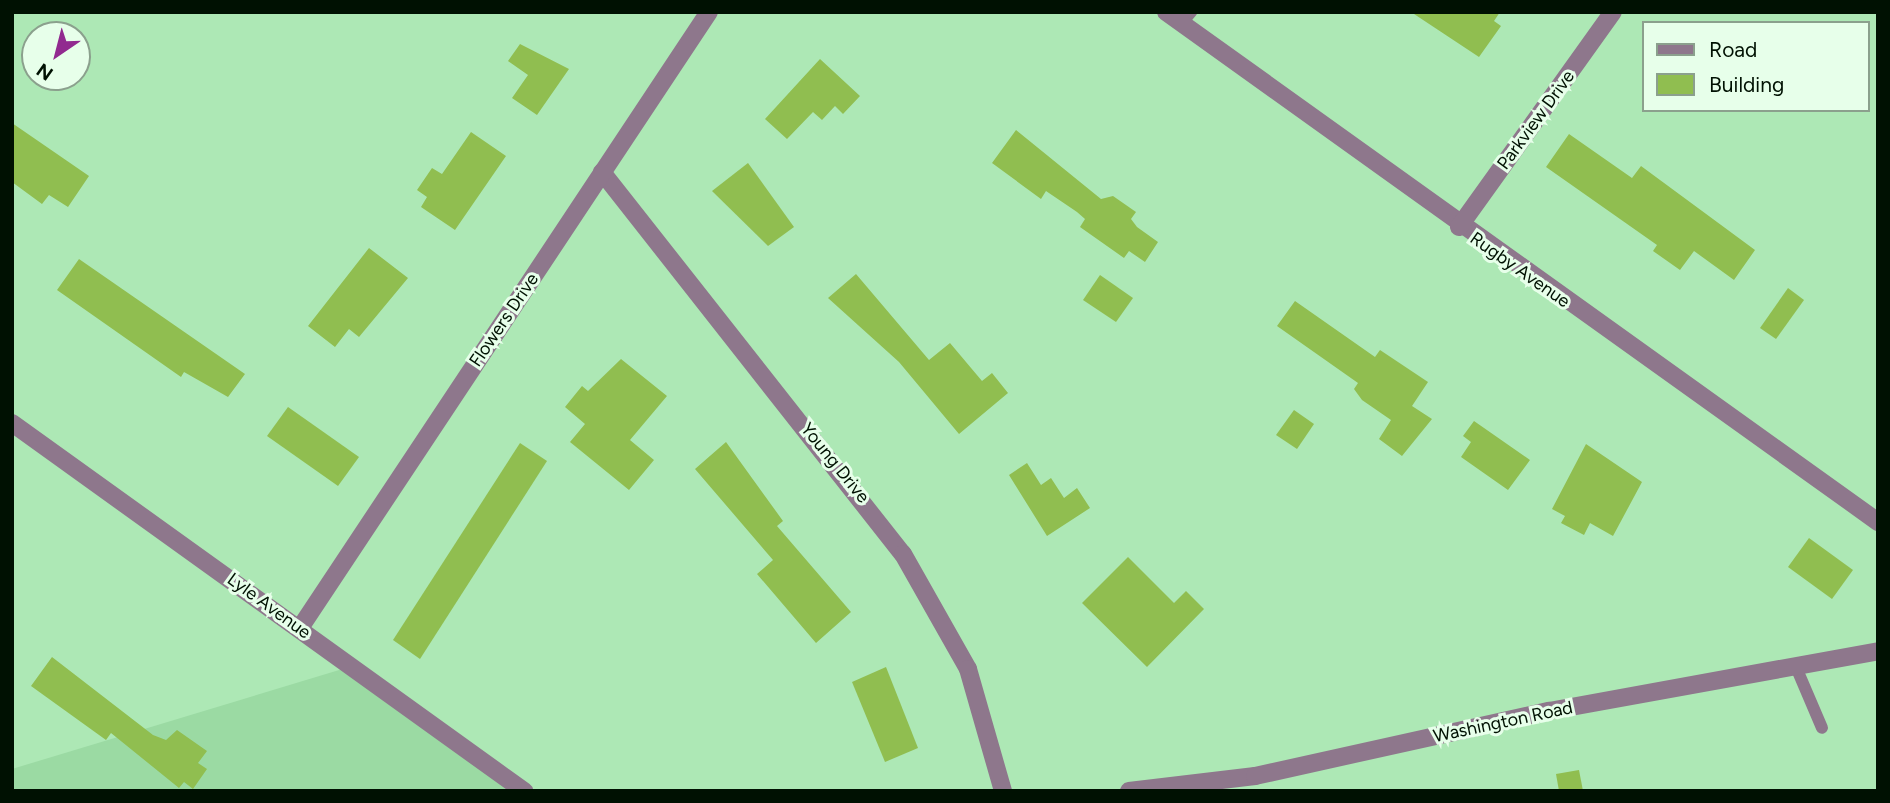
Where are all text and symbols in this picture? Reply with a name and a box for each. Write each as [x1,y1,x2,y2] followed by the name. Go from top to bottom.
[21,21,91,91] north arrow
[1642,21,1869,112] legend
[1709,37,1757,62] text: Road
[32,58,57,86] text: N
[1493,66,1579,174] street label: Parkview Drive
[1709,72,1784,97] text: Building
[1466,228,1574,312] street label: Rugby Avenue
[465,269,543,371] street label: Flowers Drive
[796,419,874,507] street label: Young Drive
[223,569,315,643] street label: Lyle Avenue
[1431,697,1575,747] street label: Washington Road

